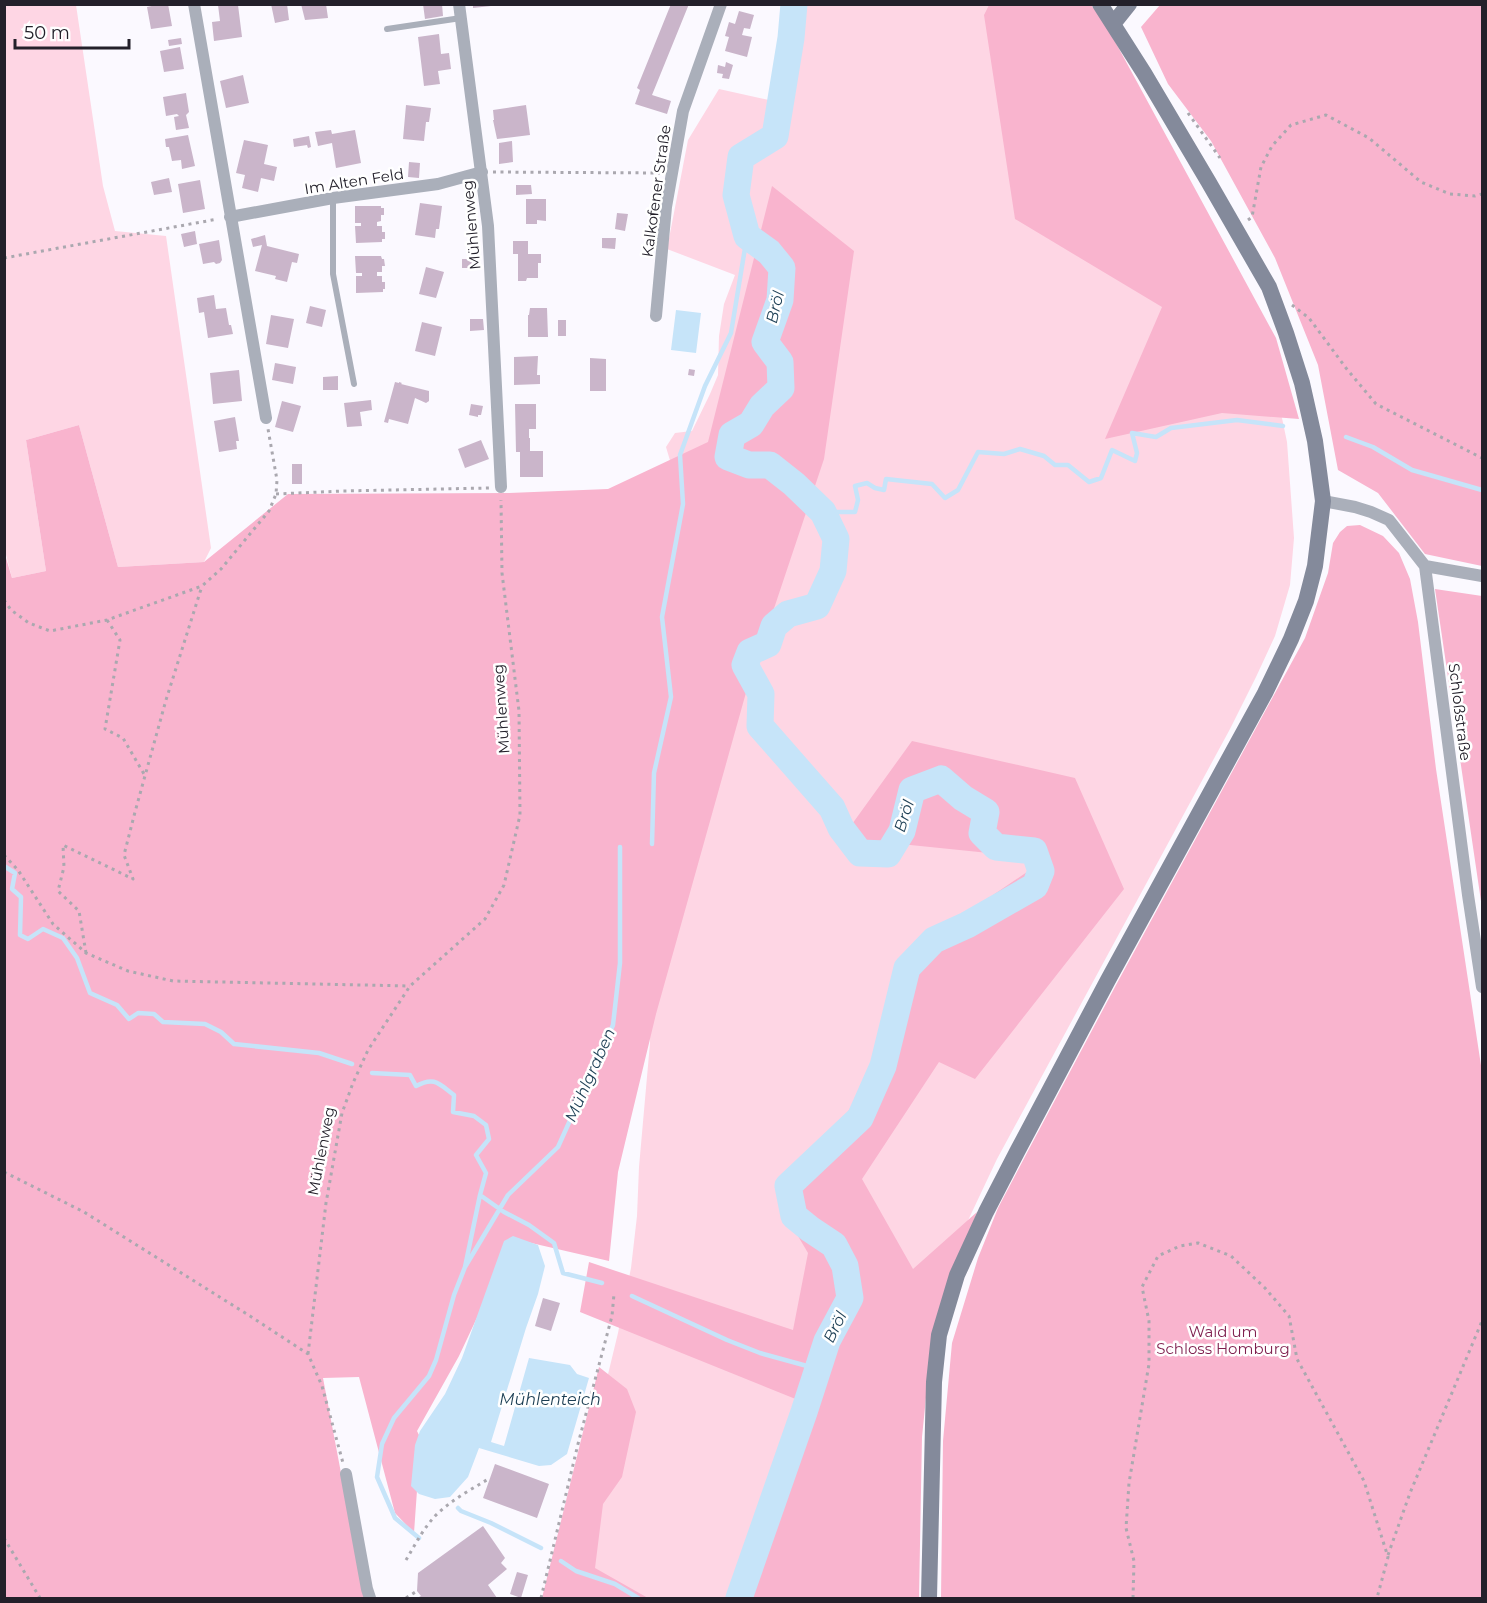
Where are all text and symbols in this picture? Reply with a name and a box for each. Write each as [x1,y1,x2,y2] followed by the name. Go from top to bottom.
[15,12,129,50] scale bar
[24,22,70,44] text: 50 m
[637,124,675,258] street label: Kalkofener Straße
[303,164,405,198] street label: Im Alten Feld
[458,179,484,271] street label: Mühlenweg
[762,288,788,325] water label: Bröl
[1445,662,1475,762] street label: Schloßstraße
[488,663,514,755] street label: Mühlenweg
[890,797,918,834] water label: Bröl
[561,1025,619,1125] water label: Mühlgraben
[303,1105,339,1197] street label: Mühlenweg
[819,1308,851,1346] water label: Bröl
[1156,1322,1290,1358] park label: Wald um Schloss Homburg
[499,1390,601,1409] water label: Mühlenteich

